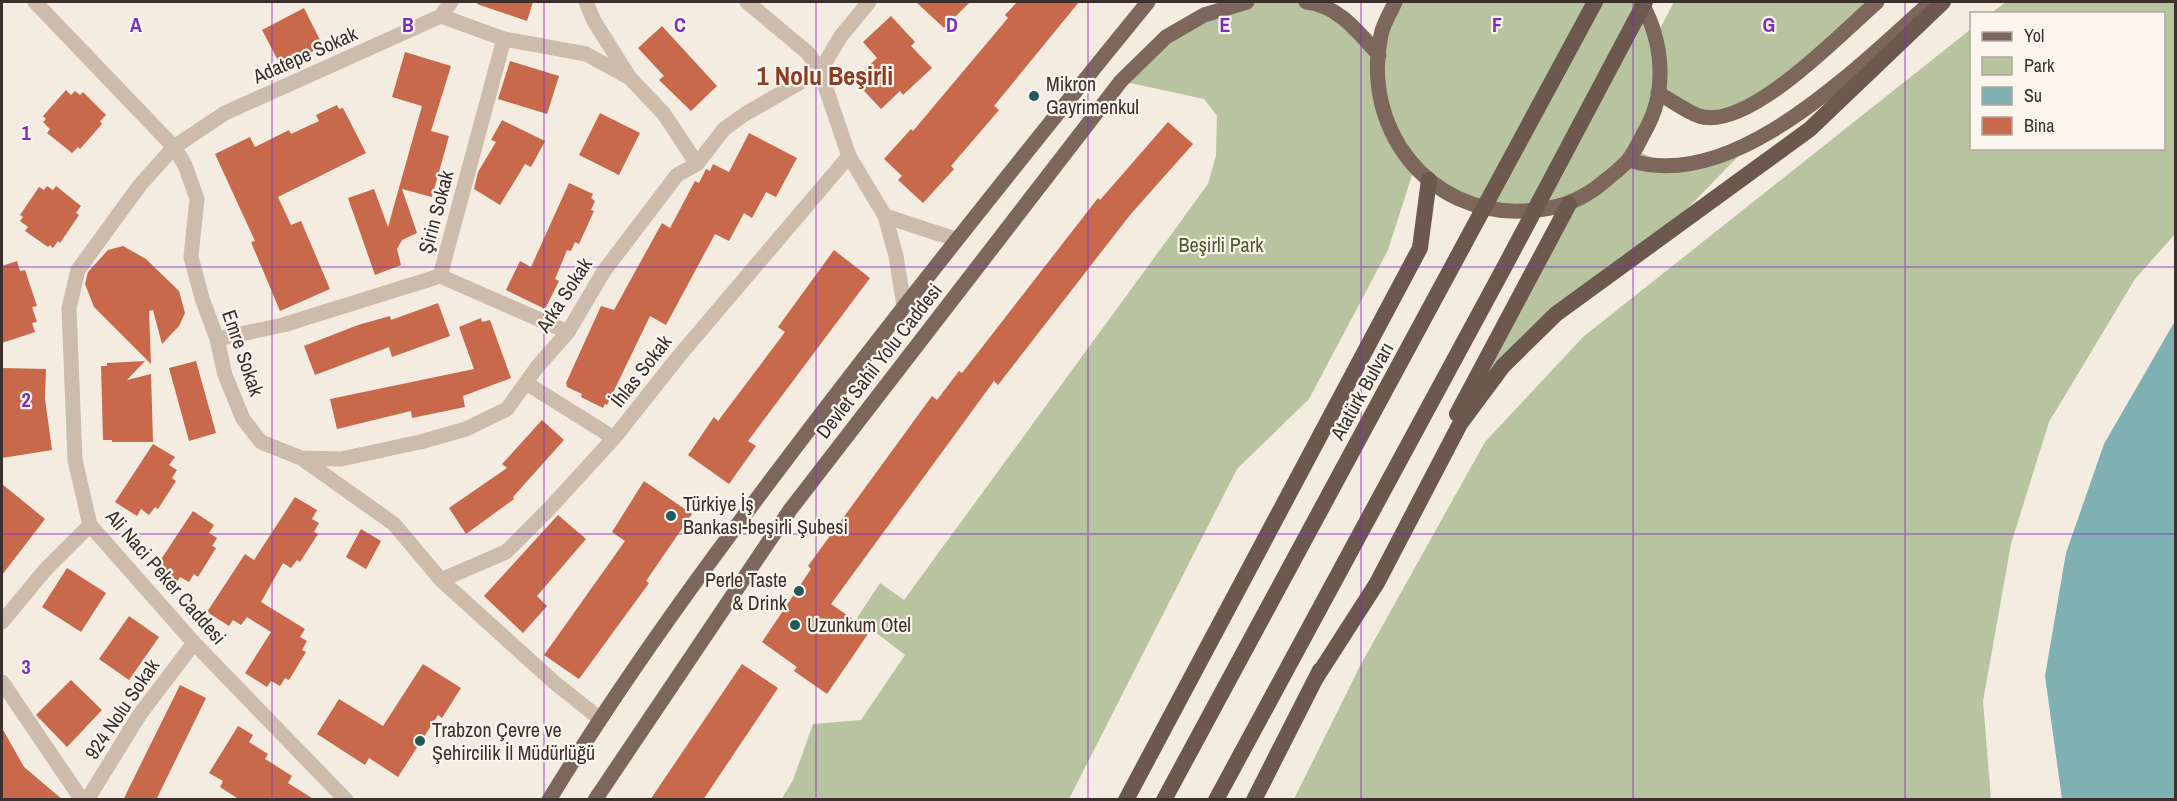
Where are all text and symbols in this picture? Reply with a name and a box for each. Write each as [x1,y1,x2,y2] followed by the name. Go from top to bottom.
[130,11,142,38] text: A
[402,11,414,38] text: B
[674,11,686,38] text: C
[946,11,958,38] text: D
[1220,11,1231,38] text: E
[1492,11,1502,38] text: F
[1763,11,1775,38] text: G
[1970,12,2165,150] legend
[248,19,362,90] street label: Adatepe Sokak
[2024,23,2044,48] text: Yol
[2024,53,2055,78] text: Park
[757,58,893,93] district label: 1 Nolu Beşirli
[1046,70,1139,120] place label: Mikron Gayrimenkul
[2024,83,2042,108] text: Su
[1027,89,1041,103] marker: Mikron Gayrimenkul
[2024,113,2054,138] text: Bina
[21,119,31,146] text: 1
[412,167,460,256] street label: Şirin Sokak
[1179,231,1264,258] park label: Beşirli Park
[529,252,598,338] street label: Arka Sokak
[810,278,948,444] street label: Devlet Sahil Yolu Caddesi
[216,306,271,400] street label: Emre Sokak
[604,328,678,412] street label: İhlas Sokak
[1323,337,1399,445] street label: Atatürk Bulvarı
[21,386,31,413] text: 2
[683,490,848,540] place label: Türkiye İş Bankası-beşirli Şubesi
[100,503,232,650] street label: Ali Naci Peker Caddesi
[664,509,678,523] marker: Türkiye İş Bankası-beşirli Şubesi
[705,566,788,616] place label: Perle Taste & Drink
[792,584,806,598] marker: Perle Taste & Drink
[807,611,911,638] place label: Uzunkum Otel
[788,618,802,632] marker: Uzunkum Otel
[21,653,31,680] text: 3
[78,653,166,764] street label: 924 Nolu Sokak
[432,716,595,766] place label: Trabzon Çevre ve Şehircilik İl Müdürlüğü
[413,734,427,748] marker: Trabzon Çevre ve Şehircilik İl Müdürlüğü

